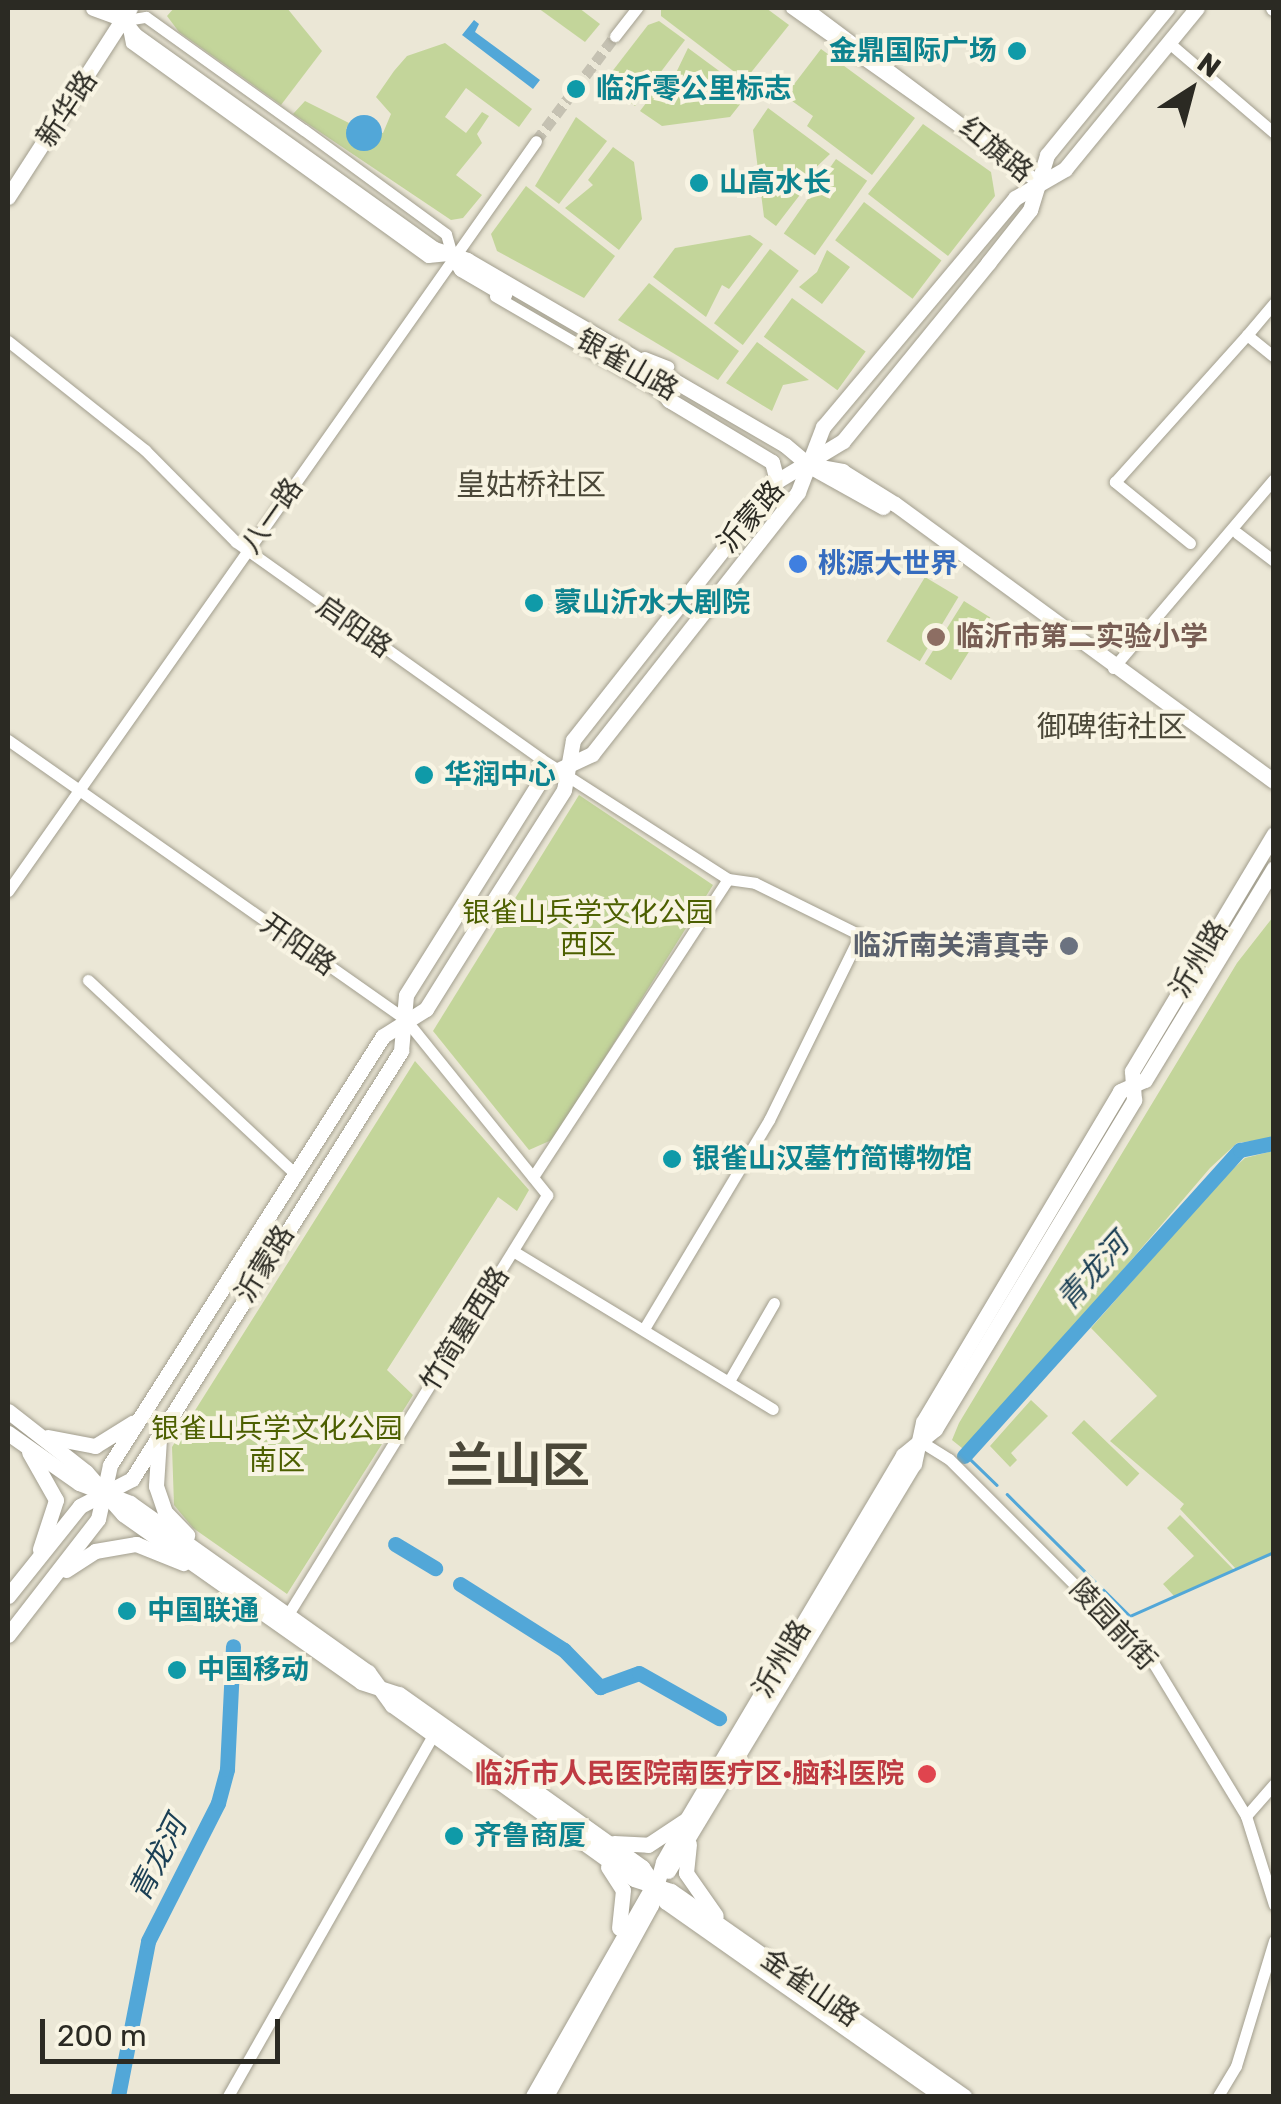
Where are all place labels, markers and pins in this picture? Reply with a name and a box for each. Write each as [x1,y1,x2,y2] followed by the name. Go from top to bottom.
[829,34,997,68] place label: 金鼎国际广场
[1006,40,1028,62] marker: 金鼎国际广场
[596,72,792,106] place label: 临沂零公里标志
[565,78,587,100] marker: 临沂零公里标志
[719,166,831,200] place label: 山高水长
[688,172,710,194] marker: 山高水长
[818,547,958,581] place label: 桃源大世界
[787,553,809,575] marker: 桃源大世界
[554,586,750,620] place label: 蒙山沂水大剧院
[523,592,545,614] marker: 蒙山沂水大剧院
[956,620,1208,654] place label: 临沂市第二实验小学
[925,626,947,648] marker: 临沂市第二实验小学
[444,758,556,792] place label: 华润中心
[413,764,435,786] marker: 华润中心
[853,929,1049,963] place label: 临沂南关清真寺
[1058,935,1080,957] marker: 临沂南关清真寺
[692,1142,972,1176] place label: 银雀山汉墓竹简博物馆
[661,1148,683,1170] marker: 银雀山汉墓竹简博物馆
[147,1594,259,1628] place label: 中国联通
[116,1600,138,1622] marker: 中国联通
[197,1653,309,1687] place label: 中国移动
[166,1659,188,1681] marker: 中国移动
[475,1757,904,1791] place label: 临沂市人民医院南医疗区·脑科医院
[914,1761,940,1787] marker: 临沂市人民医院南医疗区·脑科医院
[474,1819,586,1853] place label: 齐鲁商厦
[443,1825,465,1847] marker: 齐鲁商厦

